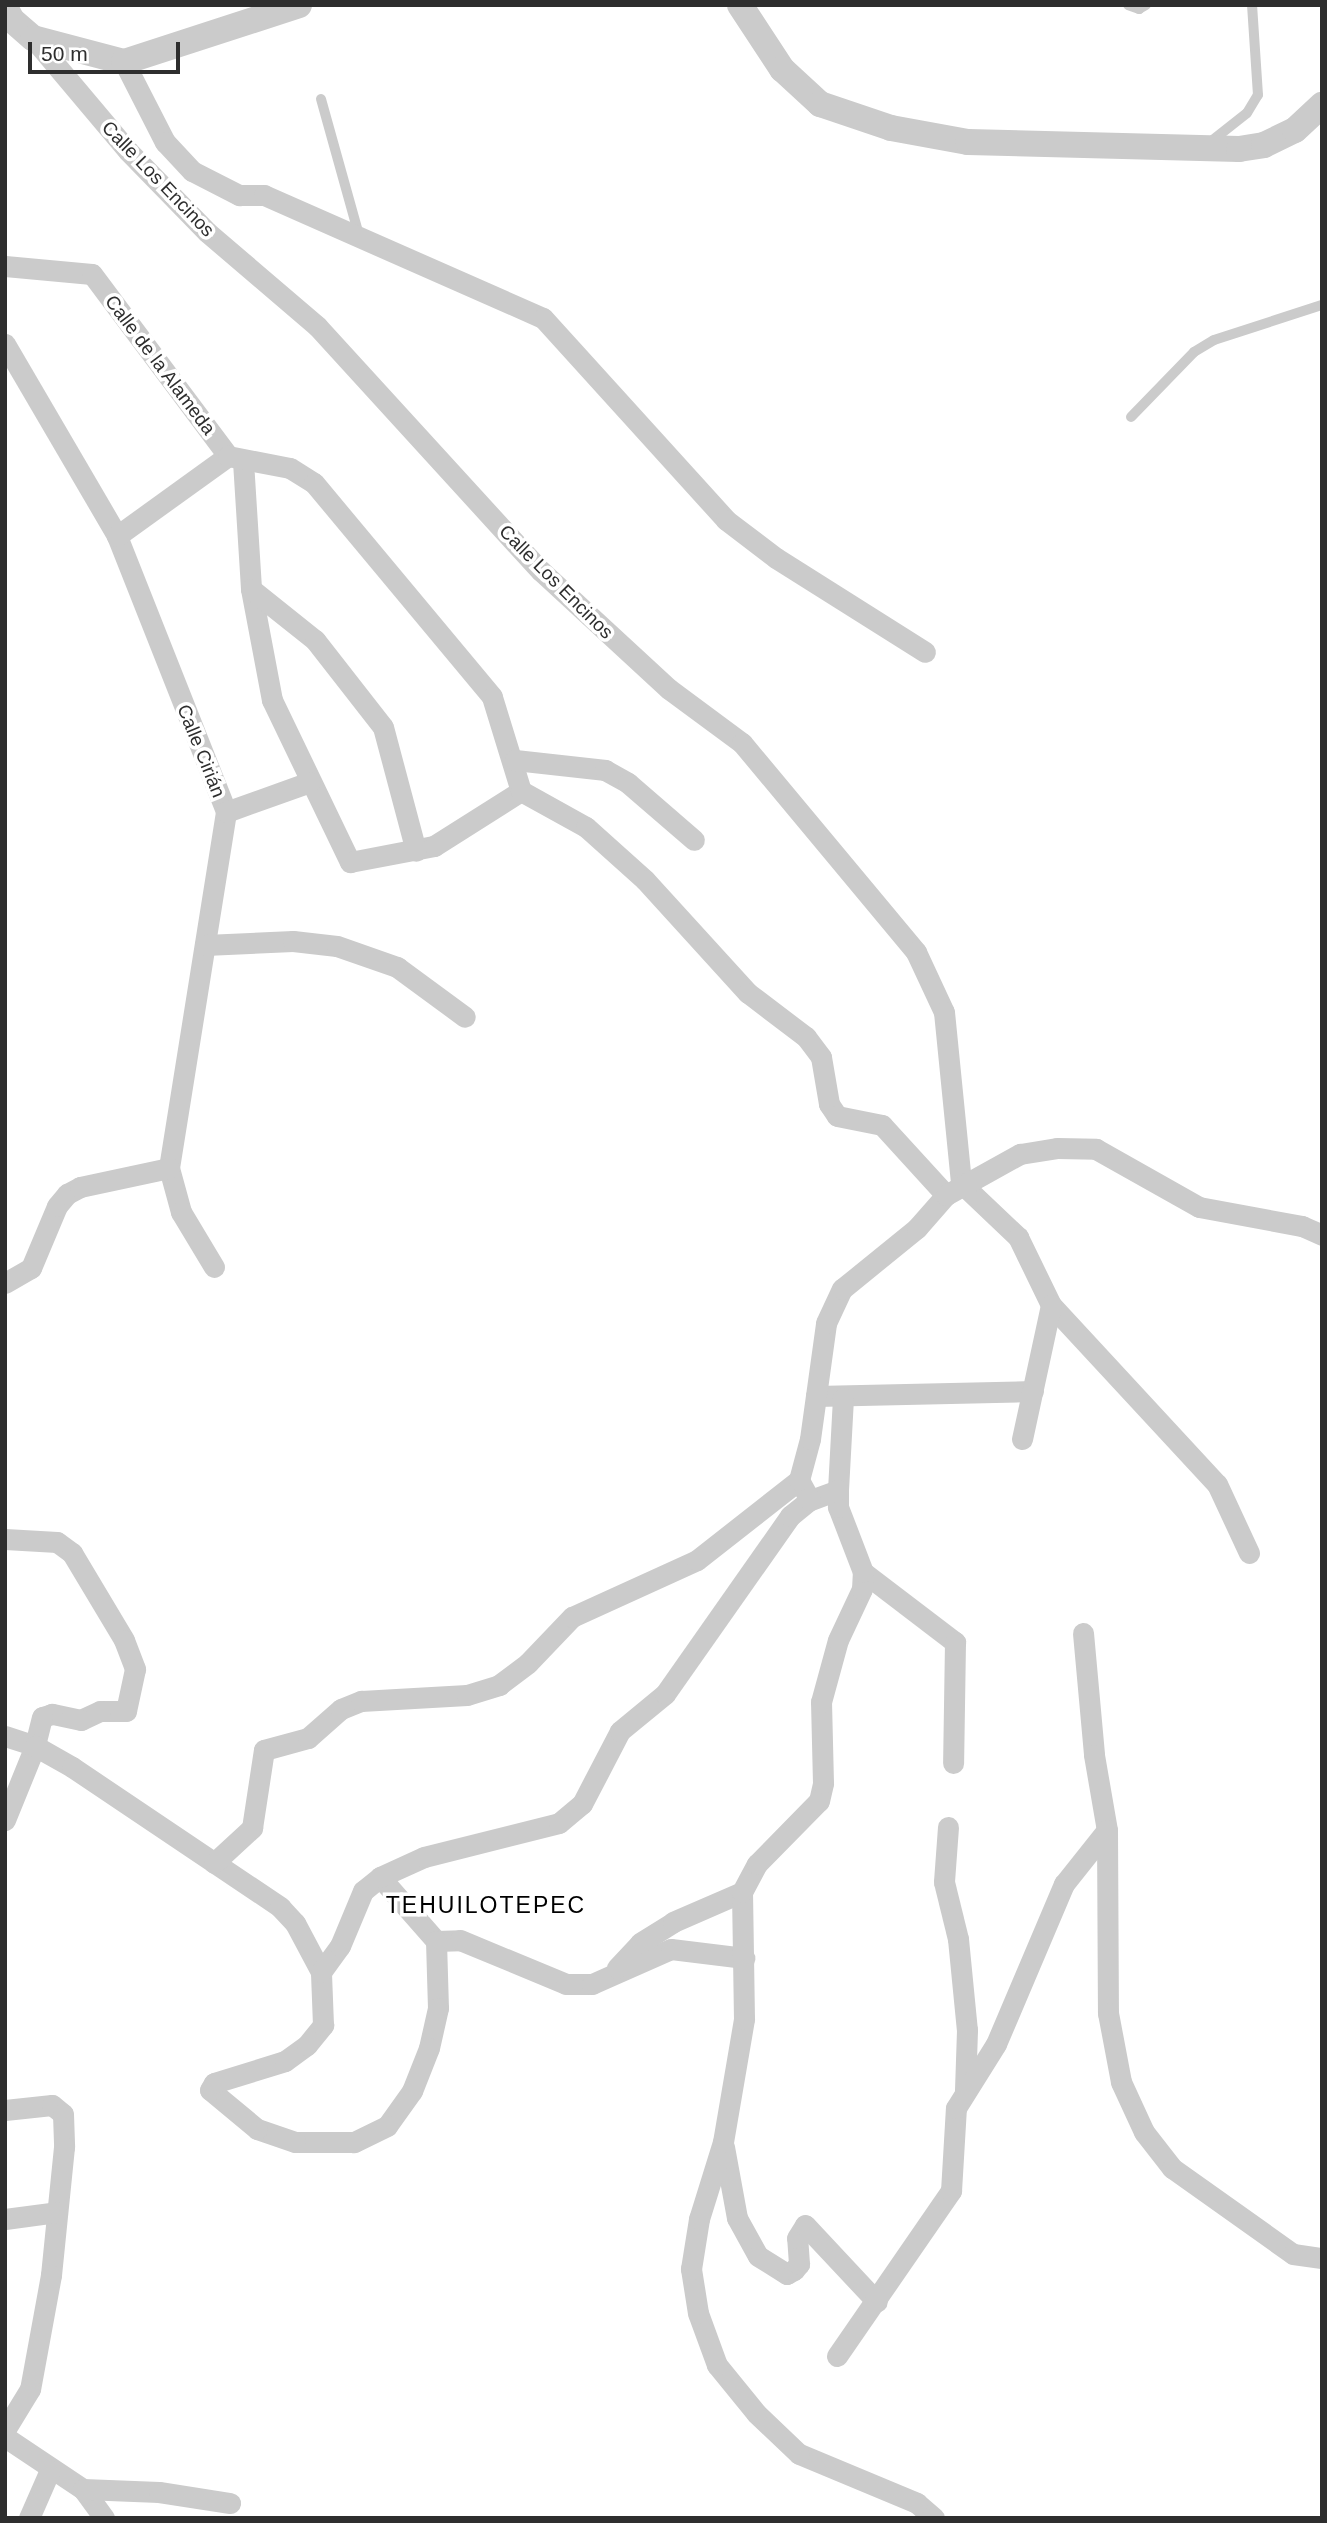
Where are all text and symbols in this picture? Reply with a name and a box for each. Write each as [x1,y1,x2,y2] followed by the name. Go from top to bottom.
[32,28,184,72] scale bar
[41,42,88,65] text: 50 m
[97,116,219,242] street label: Calle Los Encinos
[100,290,220,440] street label: Calle de la Alameda
[494,520,618,644] street label: Calle Los Encinos
[172,701,230,801] street label: Calle Cirián
[387,1891,585,1919] district label: TEHUILOTEPEC

